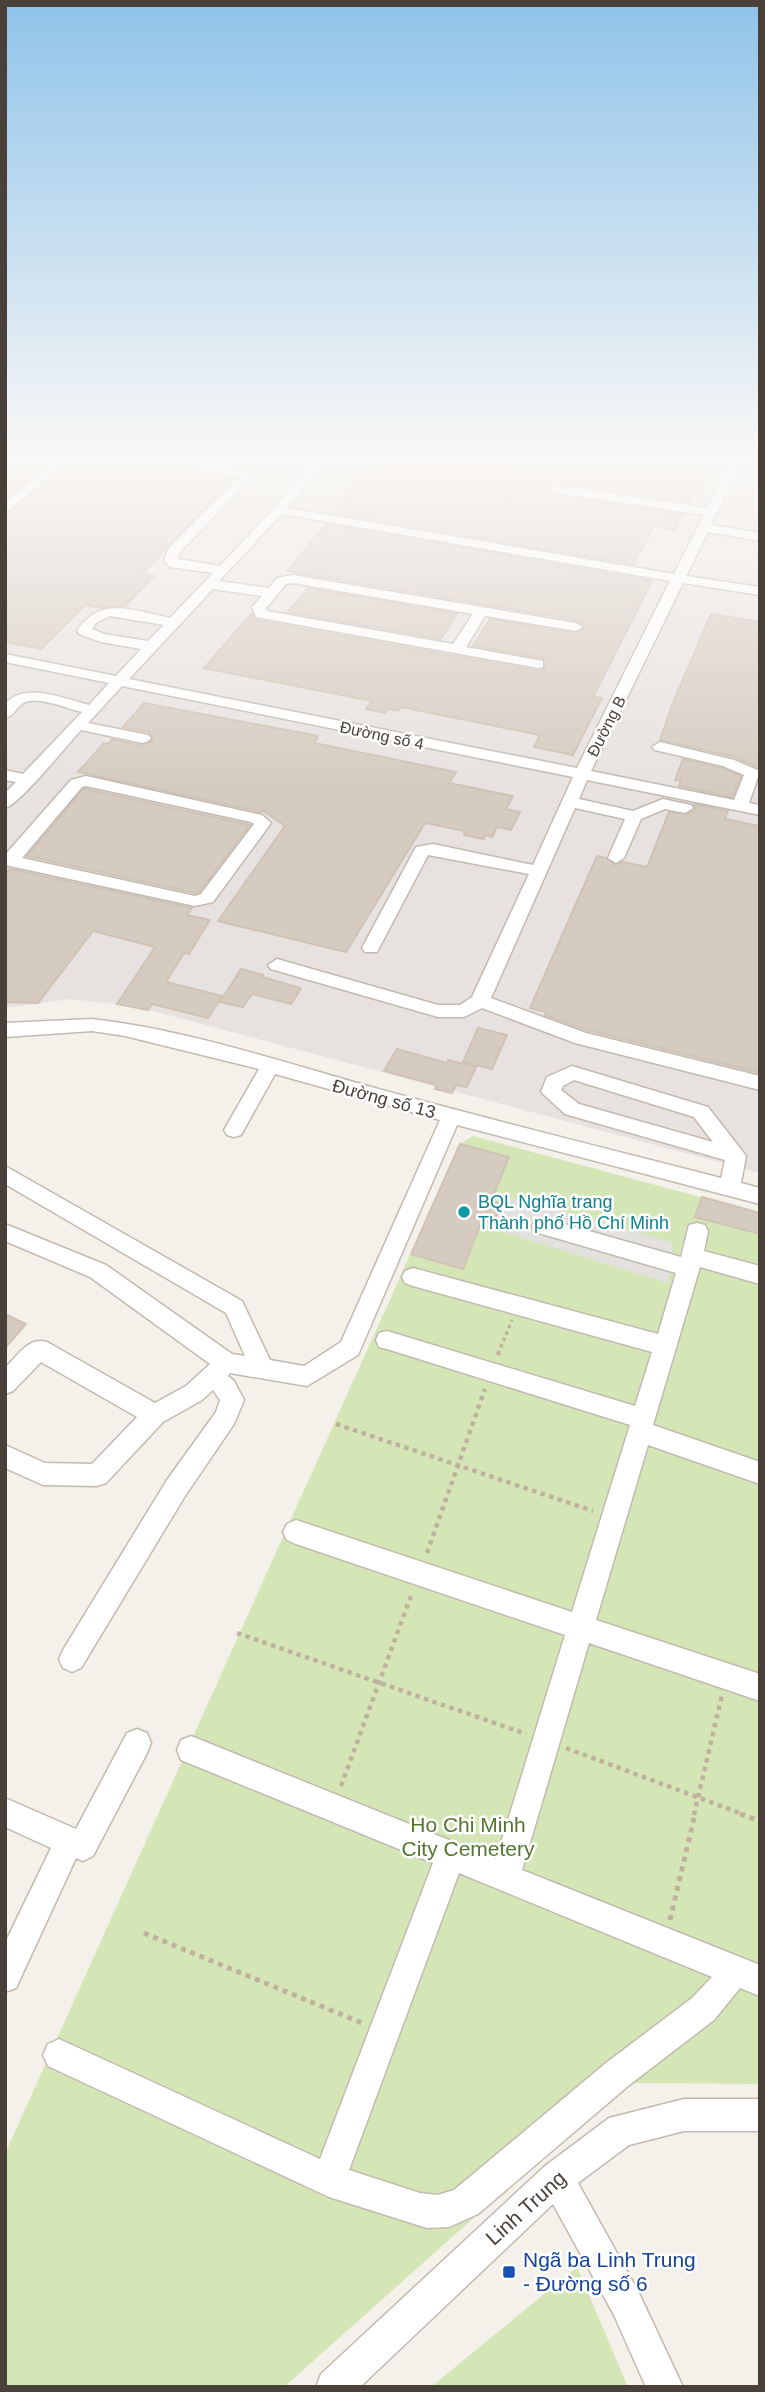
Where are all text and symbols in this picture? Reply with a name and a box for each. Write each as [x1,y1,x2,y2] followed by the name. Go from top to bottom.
[584,693,629,759] street label: Đường B
[338,718,425,753] street label: Đường số 4
[330,1076,438,1122] street label: Đường số 13
[478,1192,669,1233] place label: BQL Nghĩa trang Thành phố Hồ Chí Minh
[456,1204,472,1220] marker: BQL Nghĩa trang Thành phố Hồ Chí Minh
[401,1813,535,1860] park label: Ho Chi Minh City Cemetery
[481,2166,570,2249] street label: Linh Trung
[523,2248,696,2295] place label: Ngã ba Linh Trung - Đường số 6
[501,2264,517,2280] marker: Ngã ba Linh Trung - Đường số 6

